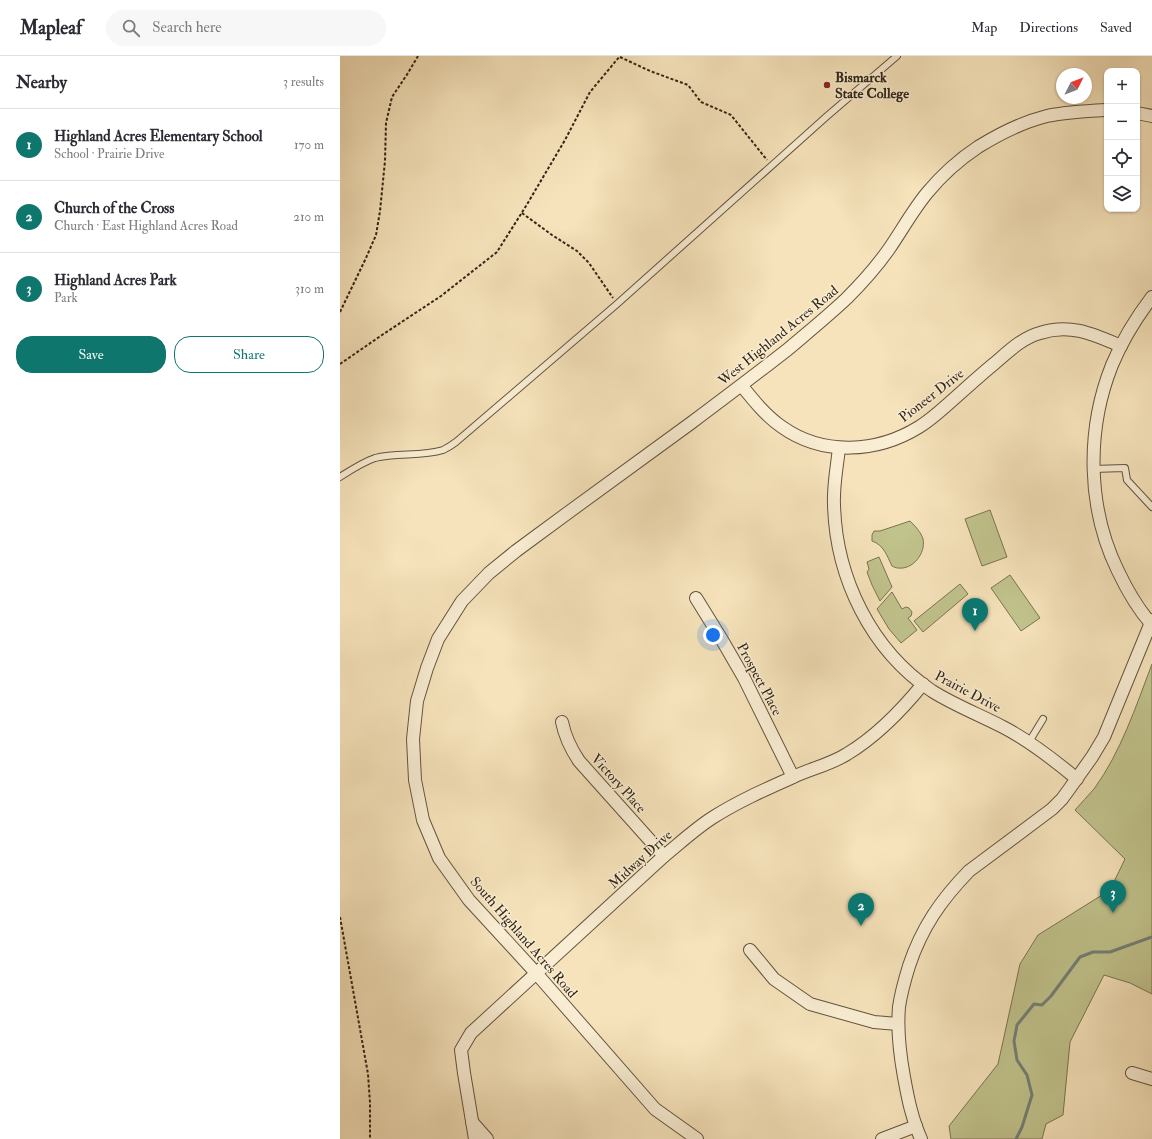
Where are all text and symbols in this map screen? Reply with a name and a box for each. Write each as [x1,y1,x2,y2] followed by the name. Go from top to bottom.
[106,10,386,46] search box
[20,16,82,40] text: Mapleaf
[120,17,142,39] icon: search
[152,18,222,37] text: Search here
[971,19,997,36] text: Map
[1019,19,1078,36] text: Directions
[1100,19,1132,36] text: Saved
[1056,68,1092,104] north arrow
[1104,68,1140,212] map controls
[1104,68,1140,104] button: +
[835,69,909,103] place label: Bismarck State College
[16,72,67,93] text: Nearby
[283,74,324,90] text: 3 results
[822,80,832,90] marker: Bismarck State College
[1104,104,1140,140] button: −
[54,127,263,146] text: Highland Acres Elementary School
[27,137,31,153] text: 1
[294,137,324,153] text: 170 m
[1104,140,1140,176] button: locate
[54,146,164,162] text: School · Prairie Drive
[1104,176,1140,212] button: layers
[54,199,174,218] text: Church of the Cross
[26,209,32,225] text: 2
[293,209,324,225] text: 210 m
[54,218,238,234] text: Church · East Highland Acres Road
[54,271,177,290] text: Highland Acres Park
[27,281,32,297] text: 3
[295,281,324,297] text: 310 m
[714,282,842,390] street label: West Highland Acres Road
[54,290,78,306] text: Park
[16,336,166,373] button: Save
[174,336,324,373] button: Share
[895,365,967,426] street label: Pioneer Drive
[962,598,988,631] pin: 1
[703,625,723,645] your location
[732,640,786,719] street label: Prospect Place
[932,667,1004,716] street label: Prairie Drive
[587,750,650,817] street label: Victory Place
[605,826,676,893] street label: Midway Drive
[466,873,581,1001] street label: South Highland Acres Road
[1100,880,1126,913] pin: 3
[848,893,874,926] pin: 2

